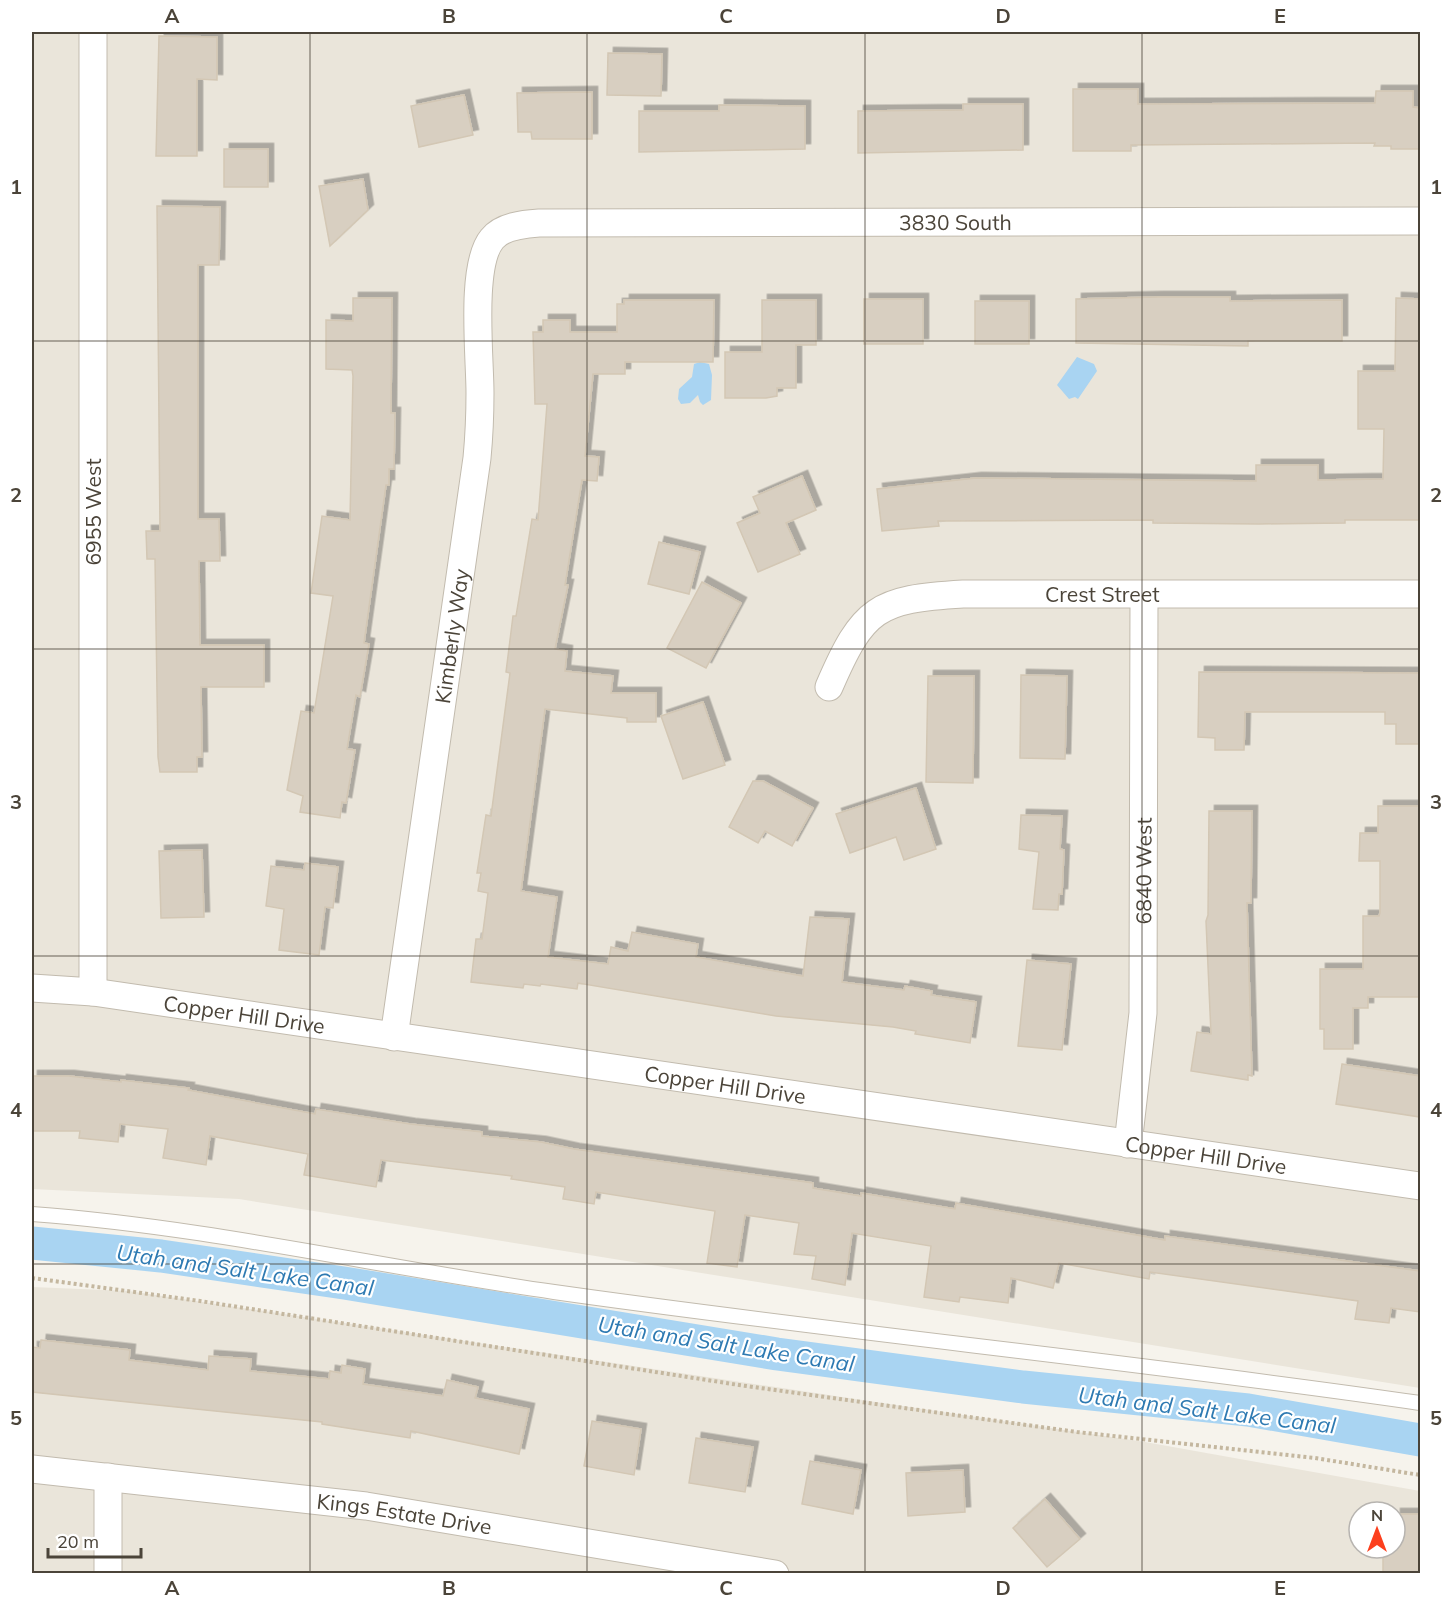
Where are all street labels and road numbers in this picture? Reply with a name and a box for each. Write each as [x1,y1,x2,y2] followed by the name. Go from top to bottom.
[899,209,1012,235] street label: 3830 South
[80,458,106,566] street label: 6955 West
[429,567,474,705] street label: Kimberly Way
[1045,581,1160,607] street label: Crest Street
[1130,817,1156,924] street label: 6840 West
[162,989,327,1039] street label: Copper Hill Drive
[643,1060,808,1109] street label: Copper Hill Drive
[1124,1130,1288,1179] street label: Copper Hill Drive
[316,1488,494,1540] street label: Kings Estate Drive

